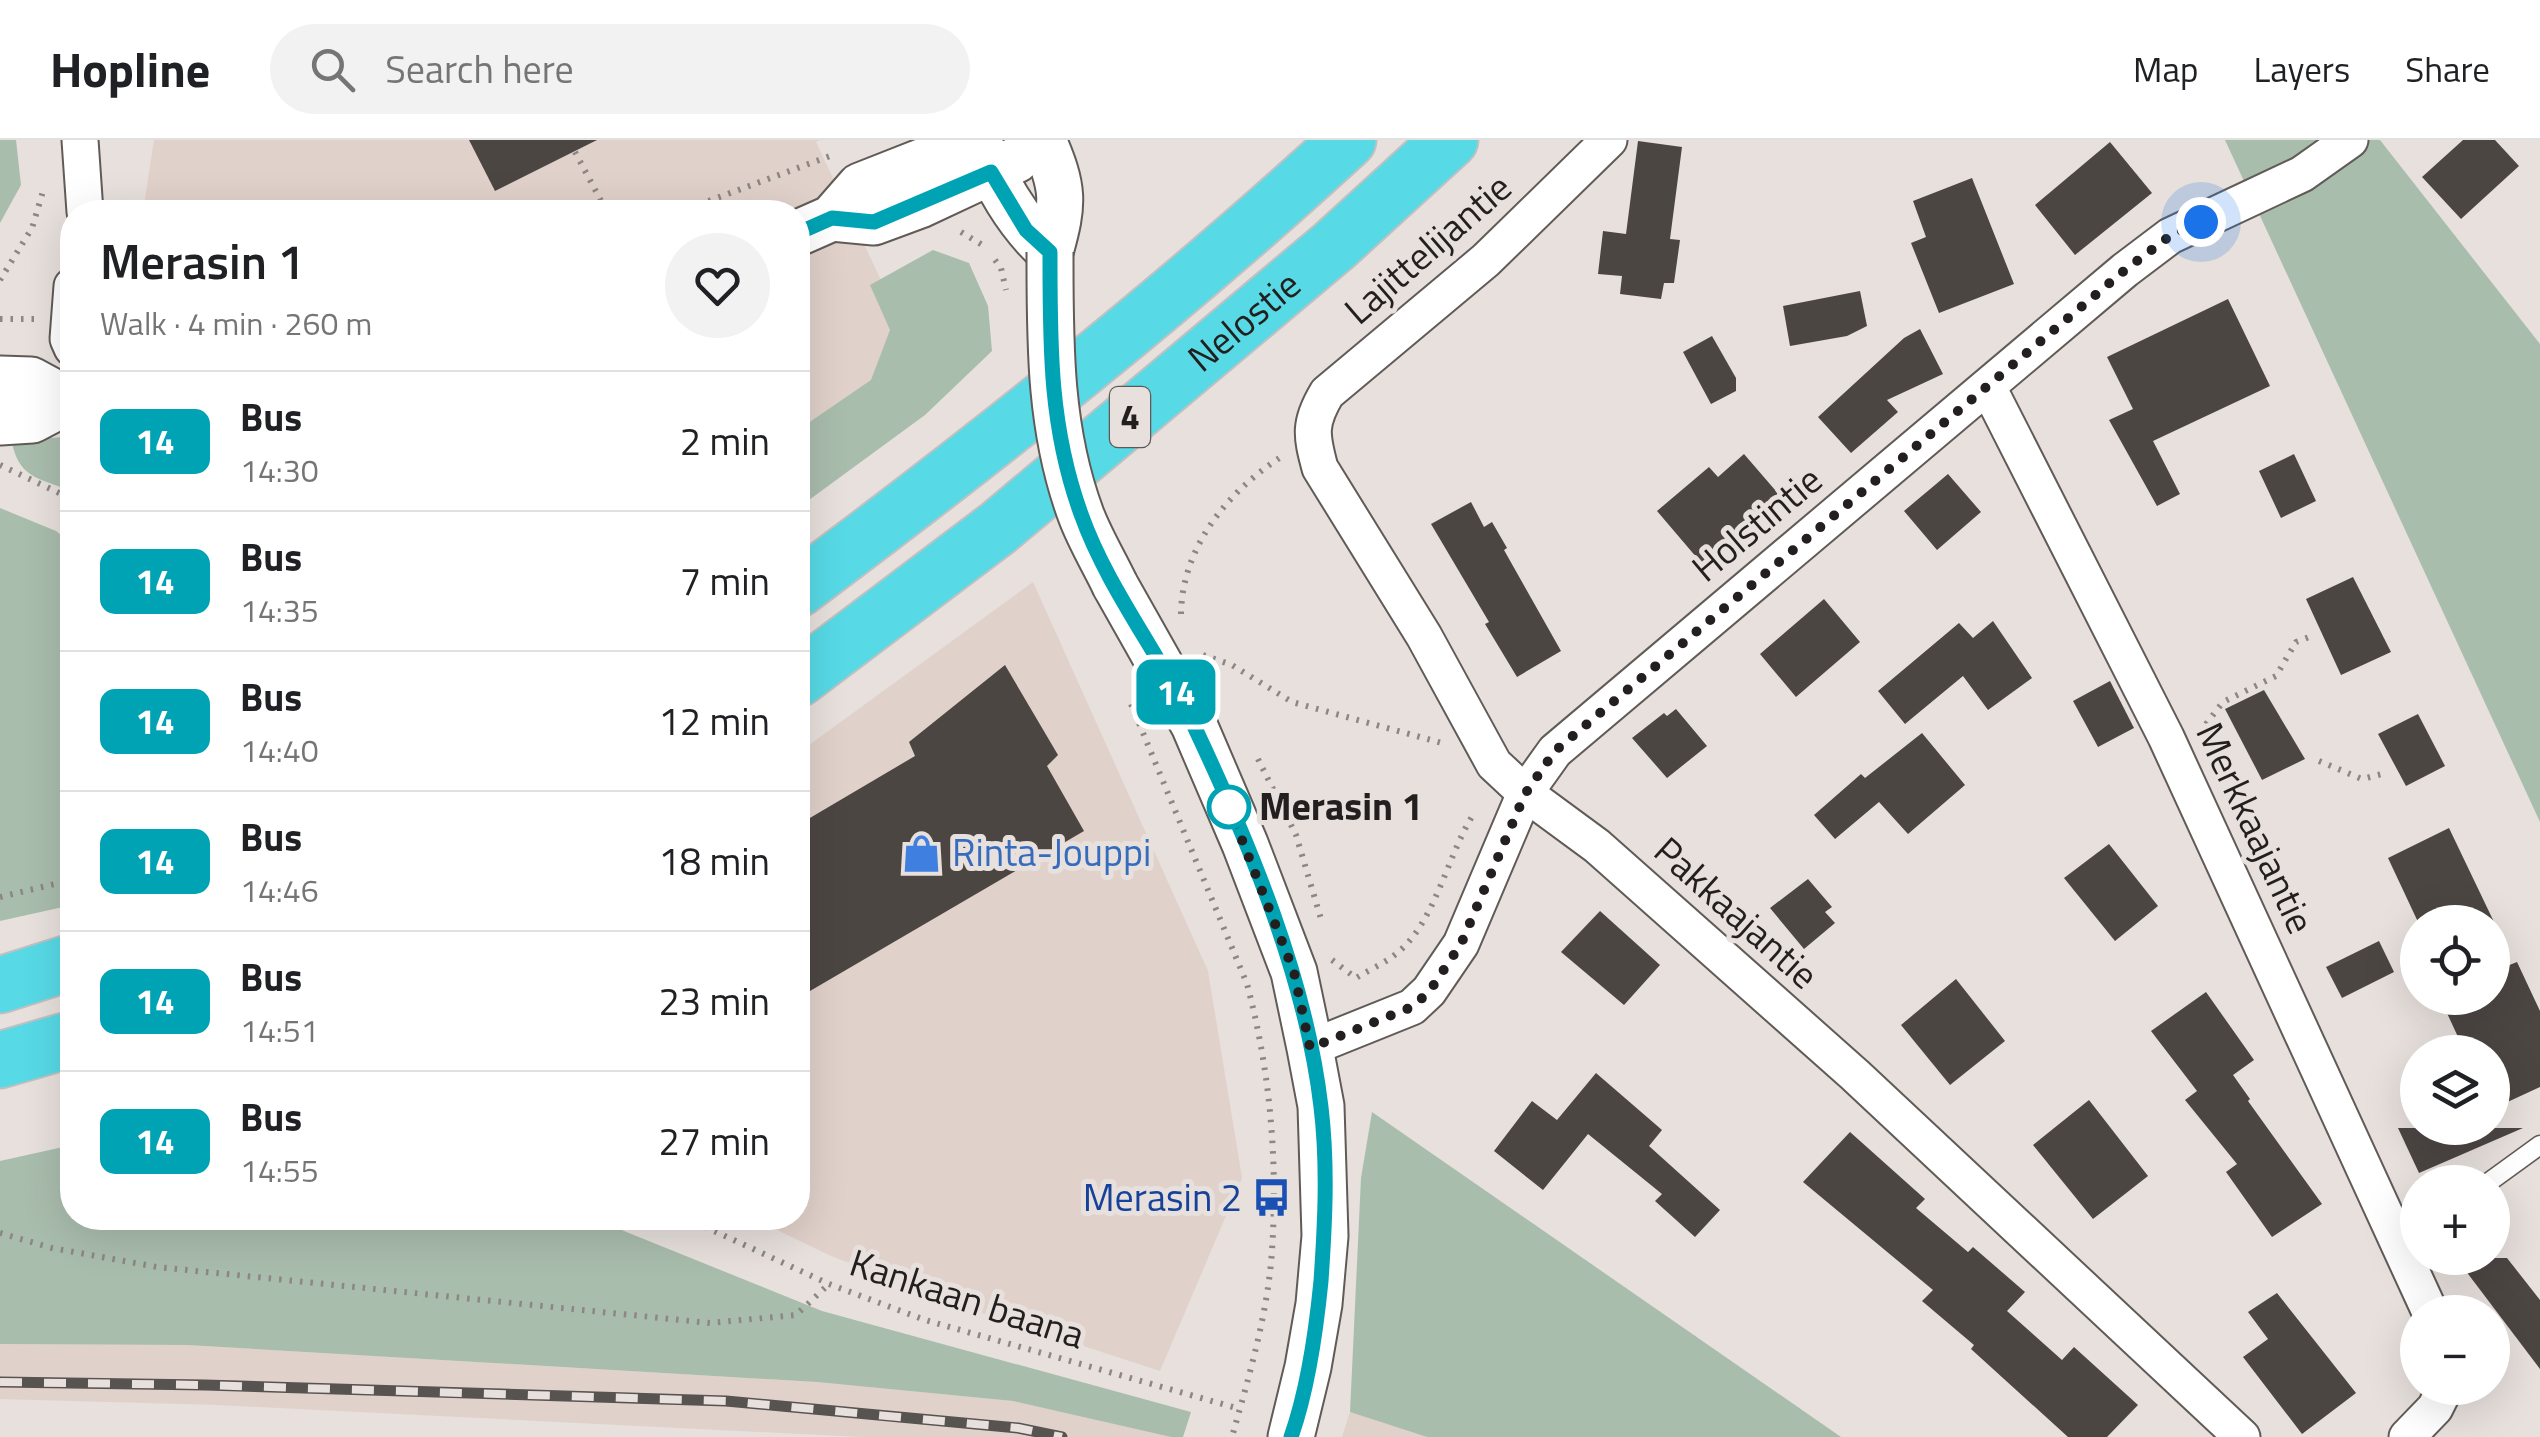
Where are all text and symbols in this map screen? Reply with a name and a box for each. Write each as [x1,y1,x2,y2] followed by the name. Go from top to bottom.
[270,24,970,114] search box
[50,33,210,106] text: Hopline
[385,40,574,98] text: Search here
[305,42,360,97] icon: search
[2133,42,2198,96] text: Map
[2253,42,2350,96] text: Layers
[2405,42,2490,96] text: Share
[1331,159,1524,337] street label: Lajittelijantie
[2176,197,2226,247] your location
[100,225,304,298] text: Merasin 1
[665,233,770,338] button: heart
[1174,256,1313,385] street label: Nelostie
[100,299,372,347] text: Walk · 4 min · 260 m
[1110,387,1150,447] road number: 4
[240,388,302,446] text: Bus
[680,412,770,470] text: 2 min
[135,414,175,468] text: 14
[240,446,319,494] text: 14:30
[1678,451,1834,595] street label: Holstintie
[240,528,302,586] text: Bus
[680,552,770,610] text: 7 min
[135,554,175,608] text: 14
[240,586,319,634] text: 14:35
[1131,660,1221,724] line badge: 14
[1156,665,1196,719] text: 14
[240,668,302,726] text: Bus
[659,692,770,750] text: 12 min
[135,694,175,748] text: 14
[2182,712,2330,943] street label: Merkkaajantie
[240,726,319,774] text: 14:40
[1259,777,1423,835] place label: Merasin 1
[1208,786,1250,828] marker: Merasin 1
[240,808,302,866] text: Bus
[1641,822,1832,1002] street label: Pakkaajantie
[952,823,1151,881] place label: Rinta-Jouppi
[659,832,770,890] text: 18 min
[901,832,943,874] shop icon: Rinta-Jouppi
[135,834,175,888] text: 14
[240,866,319,914] text: 14:46
[2400,905,2510,1405] map controls
[2400,905,2510,1015] button: locate
[240,948,302,1006] text: Bus
[659,972,770,1030] text: 23 min
[135,974,175,1028] text: 14
[240,1006,319,1054] text: 14:51
[2400,1035,2510,1145] button: layers
[240,1088,302,1146] text: Bus
[659,1112,770,1170] text: 27 min
[135,1114,175,1168] text: 14
[240,1146,319,1194] text: 14:55
[2400,1165,2510,1275] button: +
[1083,1168,1242,1226] place label: Merasin 2
[1251,1177,1293,1219] bus stop icon: Merasin 2
[843,1233,1092,1363] street label: Kankaan baana
[2400,1295,2510,1405] button: −

